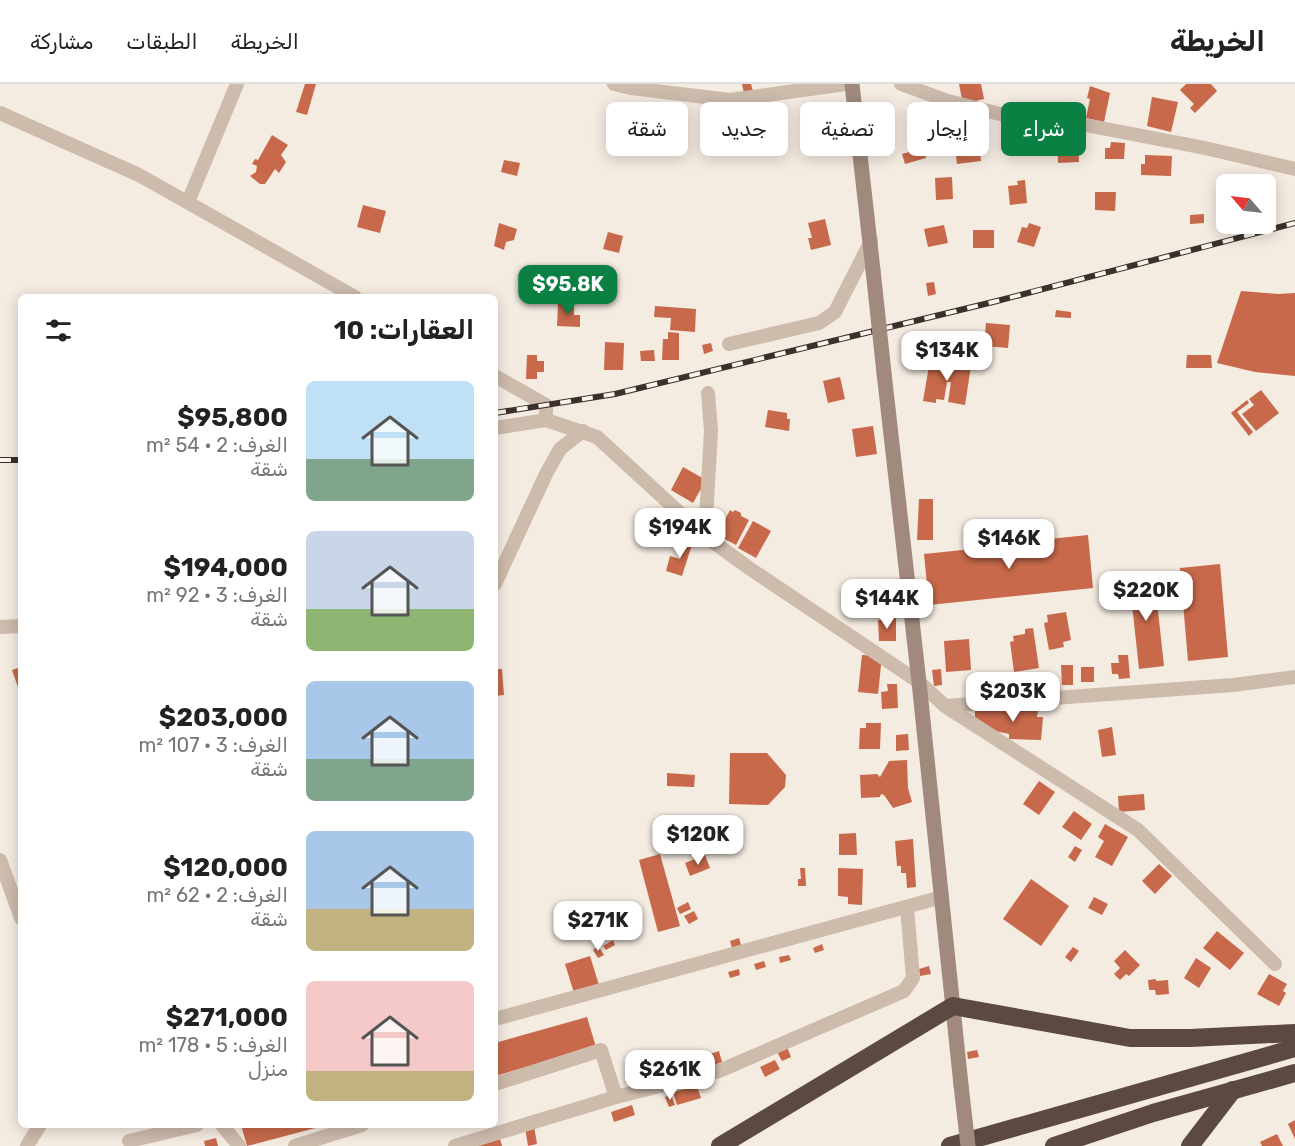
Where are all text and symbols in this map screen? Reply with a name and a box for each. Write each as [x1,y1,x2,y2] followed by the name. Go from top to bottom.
[1170,25,1265,58] text: الخريطة
[30,29,93,54] text: مشاركة
[126,29,198,54] text: الطبقات
[231,29,299,54] text: الخريطة
[606,102,688,156] chip: شقة
[700,102,788,156] chip: جديد
[800,102,895,156] chip: تصفية
[907,102,989,156] chip: إيجار
[1001,102,1086,156] chip: شراء
[1216,174,1276,234] north arrow
[1216,174,1276,234] map controls
[519,265,617,316] pin: $95.8K
[532,272,604,296] text: $95.8K
[42,314,75,347] icon: filters
[334,315,474,346] text: العقارات: 10
[905,331,989,382] pin: $134K
[915,338,979,362] text: $134K
[177,402,288,433] text: $95,800
[354,405,426,477] icon: home
[146,433,288,457] text: الغرف: 2 · 54 m²
[250,457,288,481] text: شقة
[638,508,722,559] pin: $194K
[649,515,711,539] text: $194K
[967,519,1051,570] pin: $146K
[977,526,1041,550] text: $146K
[164,552,288,583] text: $194,000
[354,555,426,627] icon: home
[1104,571,1188,622] pin: $220K
[1113,578,1179,602] text: $220K
[845,579,929,630] pin: $144K
[146,583,288,607] text: الغرف: 3 · 92 m²
[855,586,919,610] text: $144K
[250,607,288,631] text: شقة
[971,672,1055,723] pin: $203K
[980,679,1046,703] text: $203K
[159,702,288,733] text: $203,000
[354,705,426,777] icon: home
[138,733,288,757] text: الغرف: 3 · 107 m²
[250,757,288,781] text: شقة
[656,815,740,866] pin: $120K
[666,822,730,846] text: $120K
[163,852,288,883] text: $120,000
[354,855,426,927] icon: home
[146,883,288,907] text: الغرف: 2 · 62 m²
[556,901,640,952] pin: $271K
[250,907,288,931] text: شقة
[567,908,629,932] text: $271K
[166,1002,288,1033] text: $271,000
[354,1005,426,1077] icon: home
[139,1033,288,1057] text: الغرف: 5 · 178 m²
[628,1050,712,1101] pin: $261K
[248,1057,288,1081] text: منزل
[639,1057,701,1081] text: $261K

